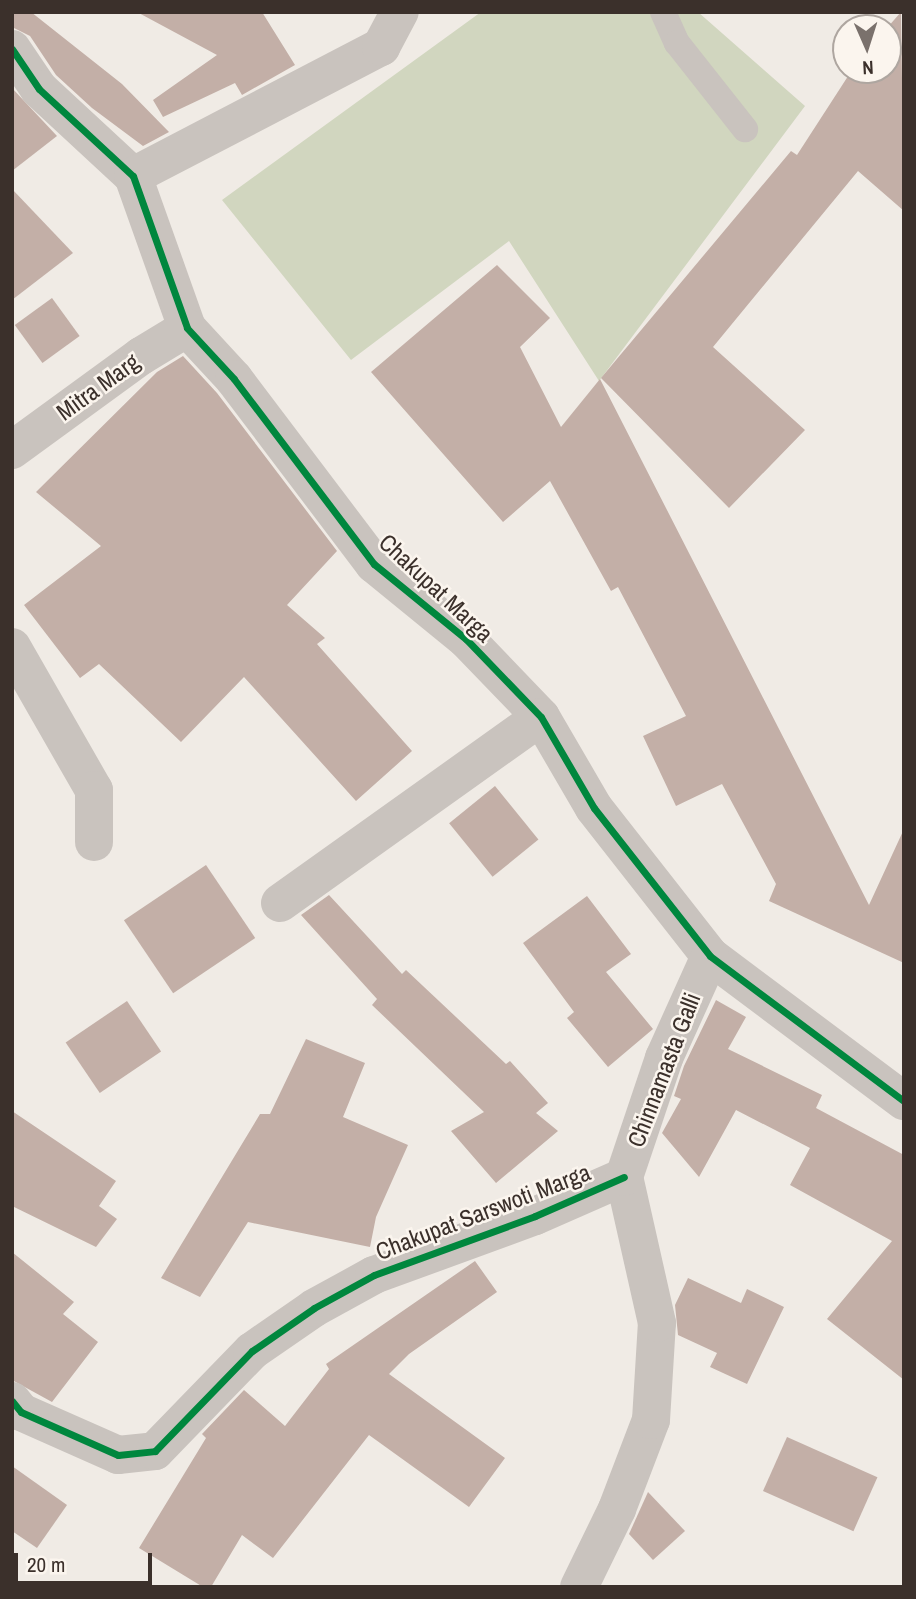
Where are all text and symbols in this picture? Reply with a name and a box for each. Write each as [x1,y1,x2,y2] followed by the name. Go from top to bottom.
[832,14,902,84] north arrow
[862,55,874,81] text: N
[51,347,145,427] street label: Mitra Marg
[373,528,499,648] street label: Chakupat Marga
[621,989,707,1151] street label: Chinnamasta Galli
[372,1158,594,1266] street label: Chakupat Sarswoti Marga
[18,1540,156,1584] scale bar
[27,1550,65,1579] text: 20 m

